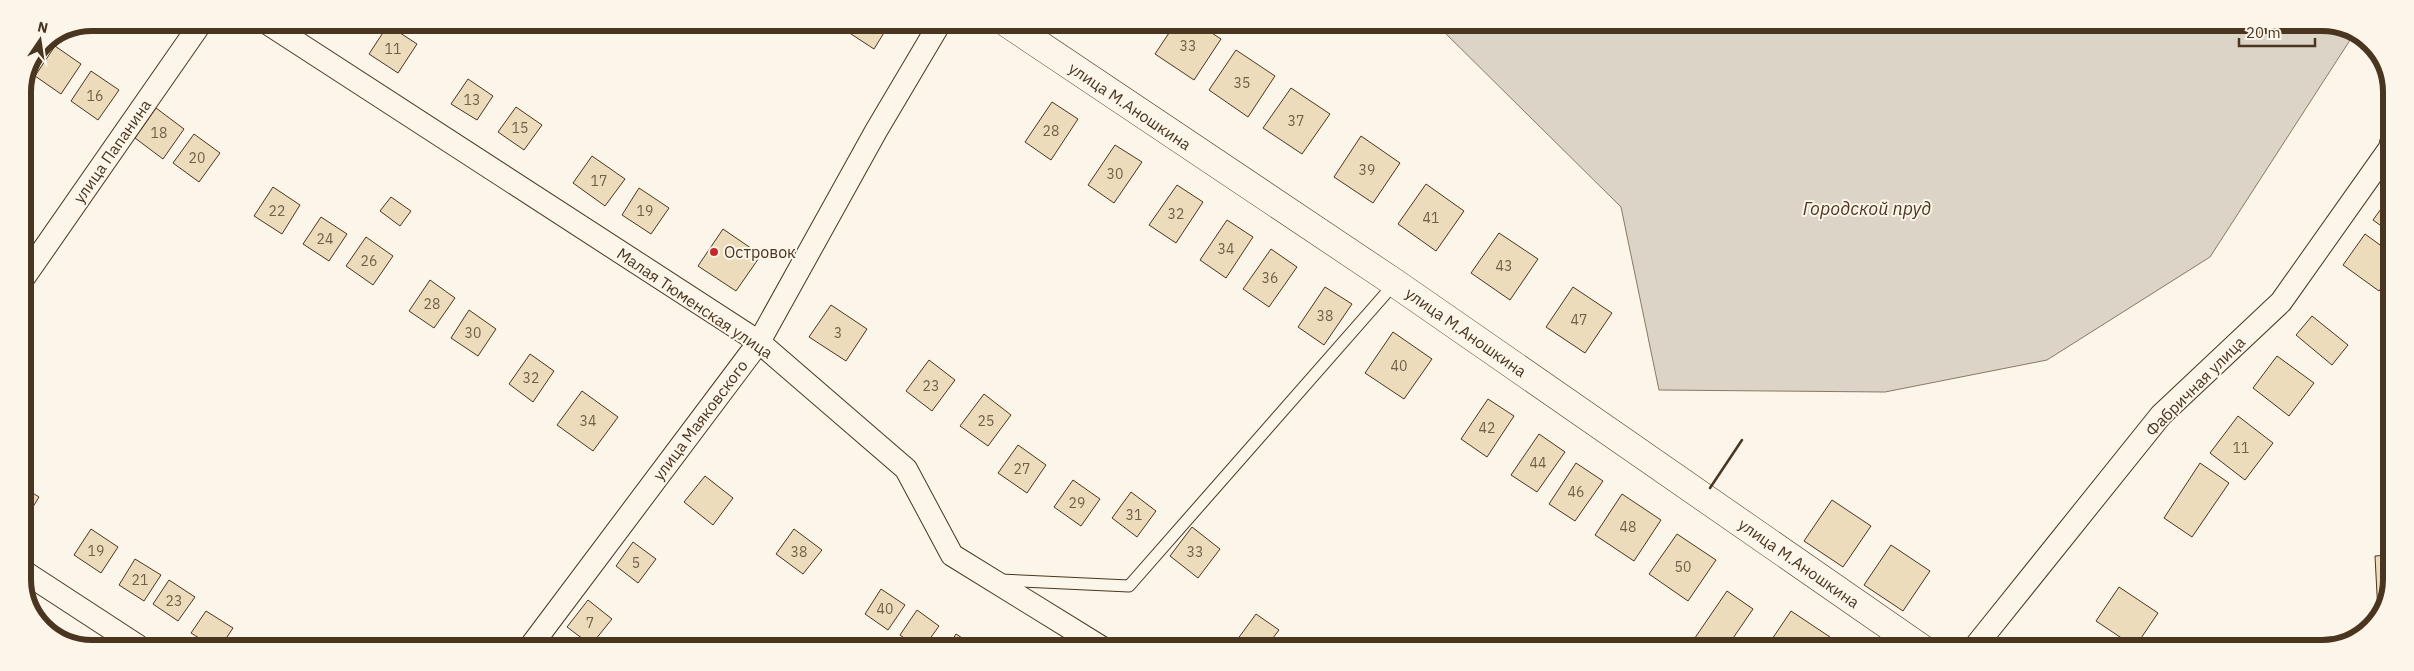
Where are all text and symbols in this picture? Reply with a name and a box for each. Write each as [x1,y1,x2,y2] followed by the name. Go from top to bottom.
[15,15,65,65] north arrow
[2239,15,2315,47] scale bar
[36,17,50,37] text: N
[2246,23,2281,42] text: 20 m
[1180,37,1196,55] house number: 33
[385,40,401,58] house number: 11
[1065,58,1195,155] street label: улица М.Аношкина
[1234,74,1250,92] house number: 35
[87,87,103,105] house number: 16
[464,91,480,109] house number: 13
[69,95,155,207] street label: улица Папанина
[1288,112,1304,130] house number: 37
[512,119,528,137] house number: 15
[1043,122,1059,140] house number: 28
[151,124,167,142] house number: 18
[189,149,205,167] house number: 20
[1359,161,1375,179] house number: 39
[1107,165,1123,183] house number: 30
[591,172,607,190] house number: 17
[1803,197,1931,220] water label: Городской пруд
[269,202,285,220] house number: 22
[637,202,653,220] house number: 19
[1168,205,1184,223] house number: 32
[1423,209,1439,227] house number: 41
[317,230,333,248] house number: 24
[1218,240,1234,258] house number: 34
[724,242,796,262] place label: Островок
[613,243,777,363] street label: Малая Тюменская улица
[708,246,720,258] marker: Островок
[361,252,377,270] house number: 26
[1496,257,1512,275] house number: 43
[1262,269,1278,287] house number: 36
[1402,283,1531,382] street label: улица М.Аношкина
[424,295,440,313] house number: 28
[1317,307,1333,325] house number: 38
[1571,311,1587,329] house number: 47
[465,324,481,342] house number: 30
[834,324,842,342] house number: 3
[2141,332,2249,440] street label: Фабричная улица
[648,356,752,484] street label: улица Маяковского
[1391,357,1407,375] house number: 40
[523,369,539,387] house number: 32
[923,377,939,395] house number: 23
[580,412,596,430] house number: 34
[978,412,994,430] house number: 25
[1479,419,1495,437] house number: 42
[2233,439,2249,457] house number: 11
[1530,454,1546,472] house number: 44
[1014,460,1030,478] house number: 27
[1568,483,1584,501] house number: 46
[1069,494,1085,512] house number: 29
[1126,506,1142,524] house number: 31
[1735,514,1864,613] street label: улица М.Аношкина
[1620,518,1636,536] house number: 48
[88,542,104,560] house number: 19
[791,543,807,561] house number: 38
[1187,543,1203,561] house number: 33
[632,554,640,572] house number: 5
[1675,558,1691,576] house number: 50
[132,571,148,589] house number: 21
[166,592,182,610] house number: 23
[877,600,893,618] house number: 40
[586,614,594,632] house number: 7

